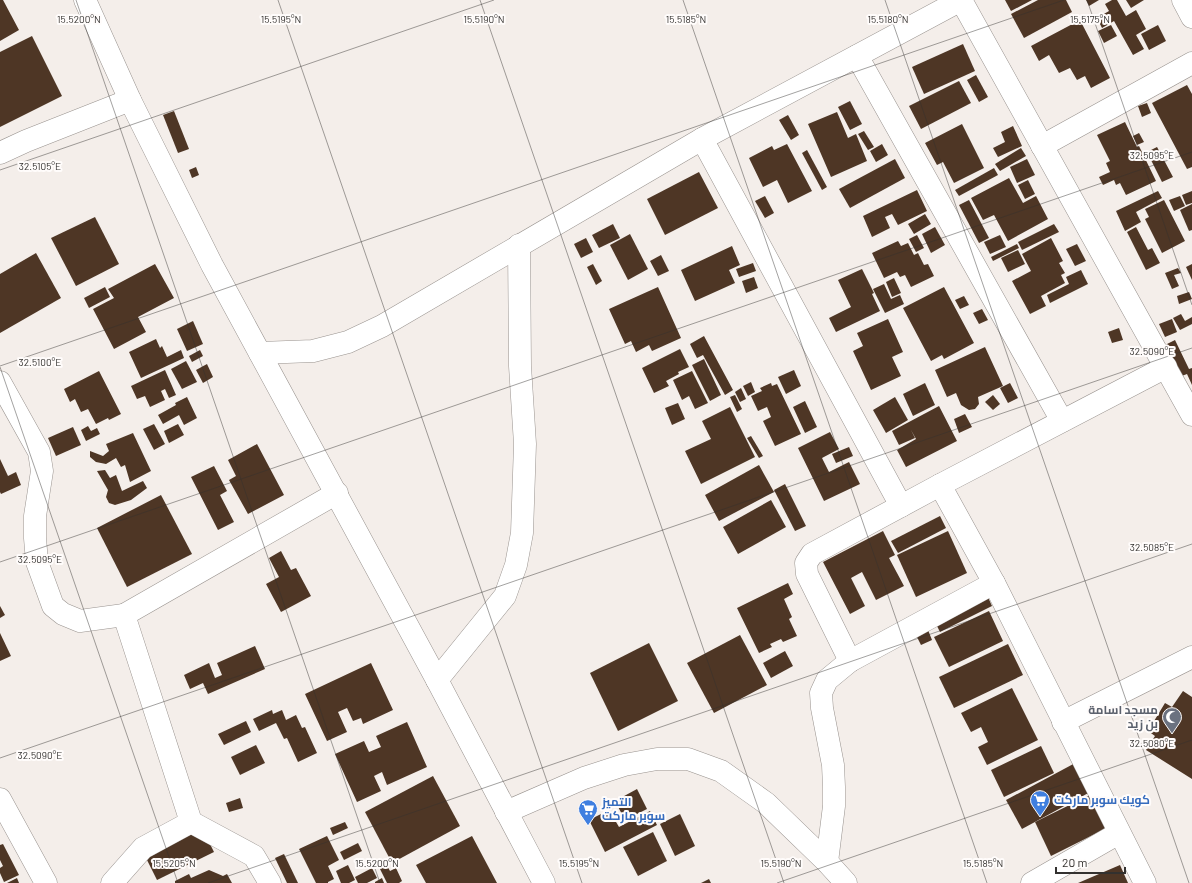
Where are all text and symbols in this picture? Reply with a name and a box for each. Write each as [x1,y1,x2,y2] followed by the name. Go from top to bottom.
[57,13,101,25] text: 15.5200°N
[261,13,301,25] text: 15.5195°N
[463,13,505,25] text: 15.5190°N
[666,13,706,25] text: 15.5185°N
[867,13,909,25] text: 15.5180°N
[1070,13,1110,25] text: 15.5175°N
[1130,149,1174,161] text: 32.5095°E
[19,160,61,172] text: 32.5105°E
[1130,345,1174,357] text: 32.5090°E
[19,356,61,368] text: 32.5100°E
[1130,541,1174,553] text: 32.5085°E
[18,553,62,565] text: 32.5095°E
[1088,702,1158,732] place label: مسجد اسامة بن زيد
[1161,706,1183,734] mosque icon: مسجد اسامة بن زيد
[1130,737,1174,749] text: 32.5080°E
[18,749,62,761] text: 32.5090°E
[1029,789,1051,817] supermarket icon: كويك سوبر ماركت
[1054,792,1150,808] place label: كويك سوبر ماركت
[601,794,665,824] place label: التميز سوبر ماركت
[577,798,599,826] supermarket icon: التميز سوبر ماركت
[1056,849,1125,875] scale bar
[1062,855,1088,869] text: 20 m
[152,857,196,869] text: 15.5205°N
[355,857,399,869] text: 15.5200°N
[559,857,599,869] text: 15.5195°N
[760,857,802,869] text: 15.5190°N
[963,857,1003,869] text: 15.5185°N

